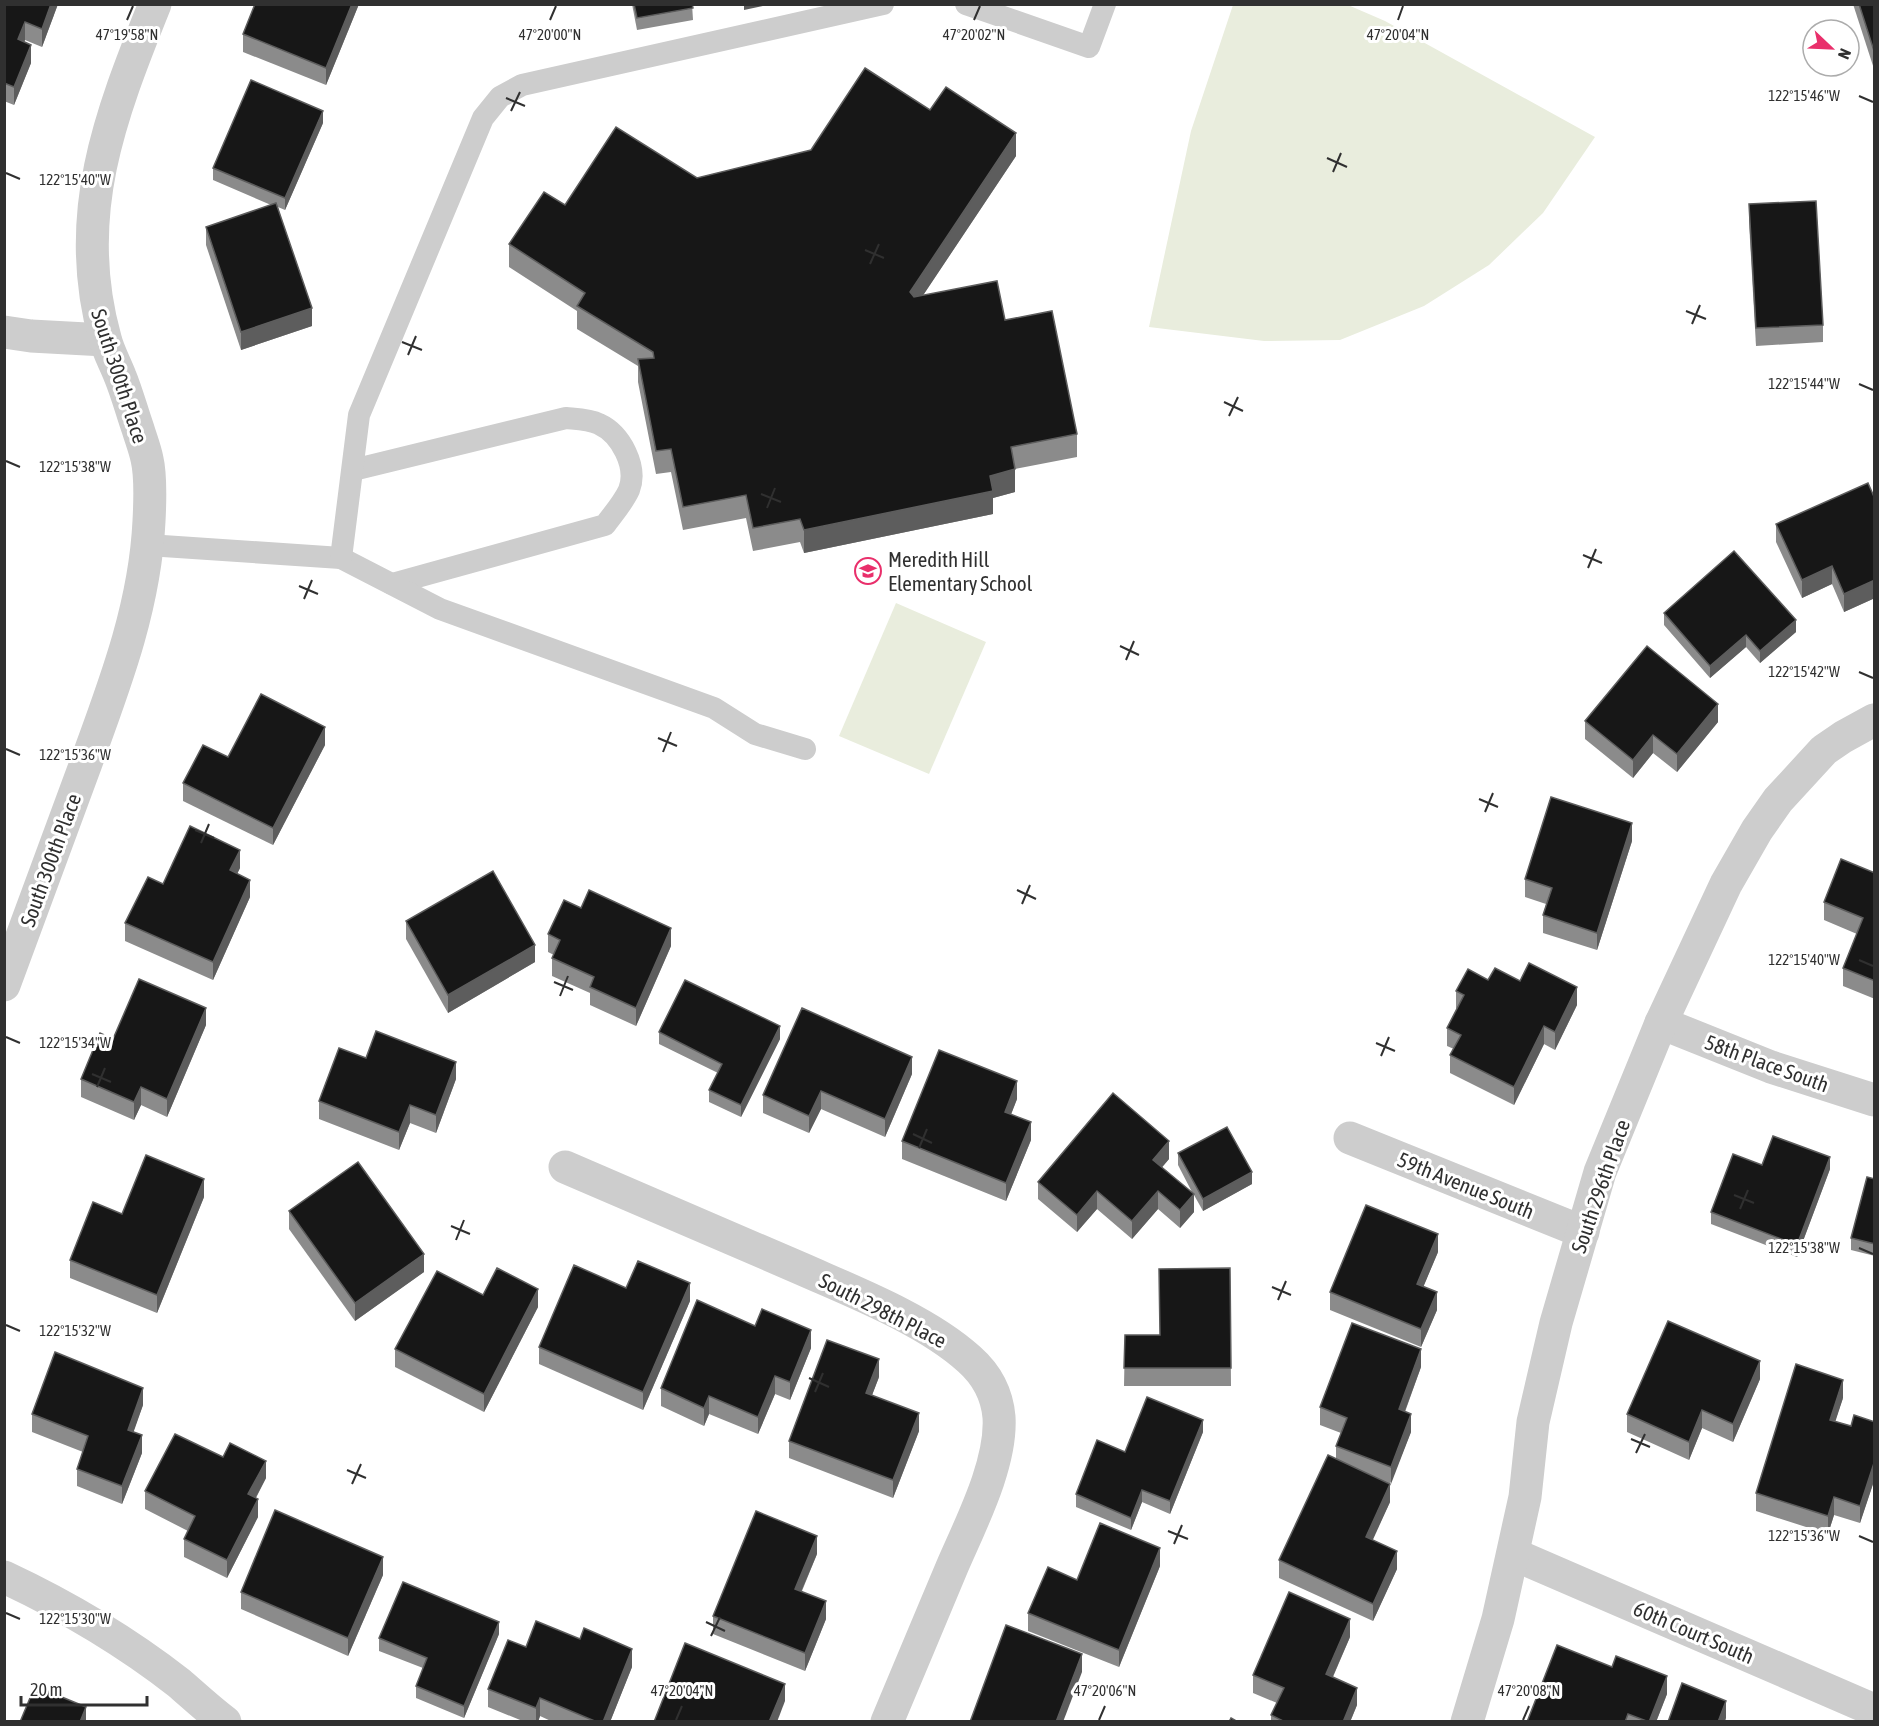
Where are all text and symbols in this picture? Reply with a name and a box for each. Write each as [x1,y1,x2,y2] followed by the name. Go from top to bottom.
[1801,18,1861,78] north arrow
[96,26,158,43] text: 47°19'58"N
[519,26,581,43] text: 47°20'00"N
[943,26,1005,43] text: 47°20'02"N
[1367,26,1429,43] text: 47°20'04"N
[1835,46,1855,62] text: N
[1768,87,1840,104] text: 122°15'46"W
[39,171,111,188] text: 122°15'40"W
[87,306,153,446] street label: South 300th Place
[1768,375,1840,392] text: 122°15'44"W
[39,458,111,475] text: 122°15'38"W
[888,547,1033,595] place label: Meredith Hill Elementary School
[853,556,883,586] school or university icon: Meredith Hill Elementary School
[1768,663,1840,680] text: 122°15'42"W
[39,746,111,763] text: 122°15'36"W
[15,790,85,930] street label: South 300th Place
[1768,951,1840,968] text: 122°15'40"W
[1702,1030,1832,1096] street label: 58th Place South
[39,1034,111,1051] text: 122°15'34"W
[1566,1116,1634,1256] street label: South 296th Place
[1394,1147,1538,1223] street label: 59th Avenue South
[1768,1239,1840,1256] text: 122°15'38"W
[815,1268,951,1352] street label: South 298th Place
[39,1322,111,1339] text: 122°15'32"W
[1768,1527,1840,1544] text: 122°15'36"W
[1630,1596,1758,1668] street label: 60th Court South
[39,1610,111,1627] text: 122°15'30"W
[21,1669,147,1707] scale bar
[30,1679,62,1700] text: 20 m
[651,1682,713,1699] text: 47°20'04"N
[1074,1682,1136,1699] text: 47°20'06"N
[1498,1682,1560,1699] text: 47°20'08"N

